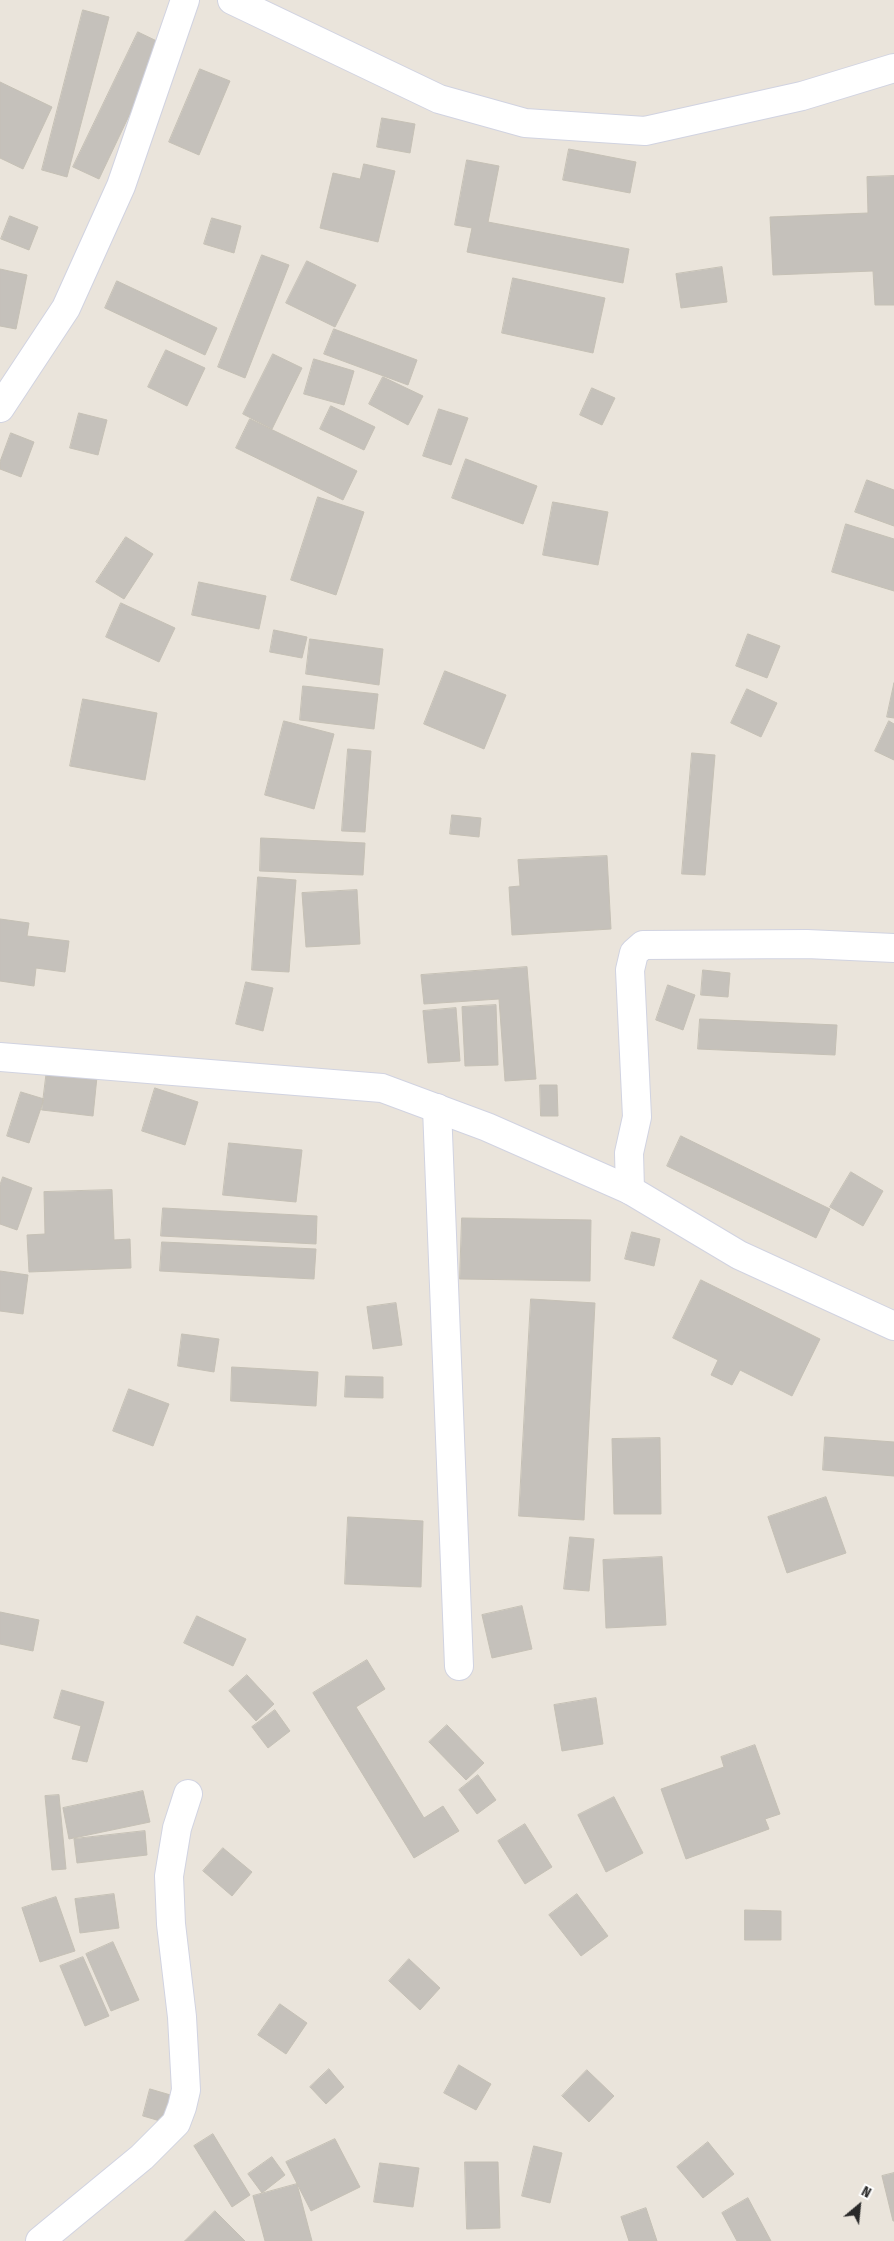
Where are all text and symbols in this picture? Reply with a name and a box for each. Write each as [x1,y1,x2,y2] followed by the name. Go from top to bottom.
[834,2181,884,2231] north arrow
[859,2183,874,2202] text: N

